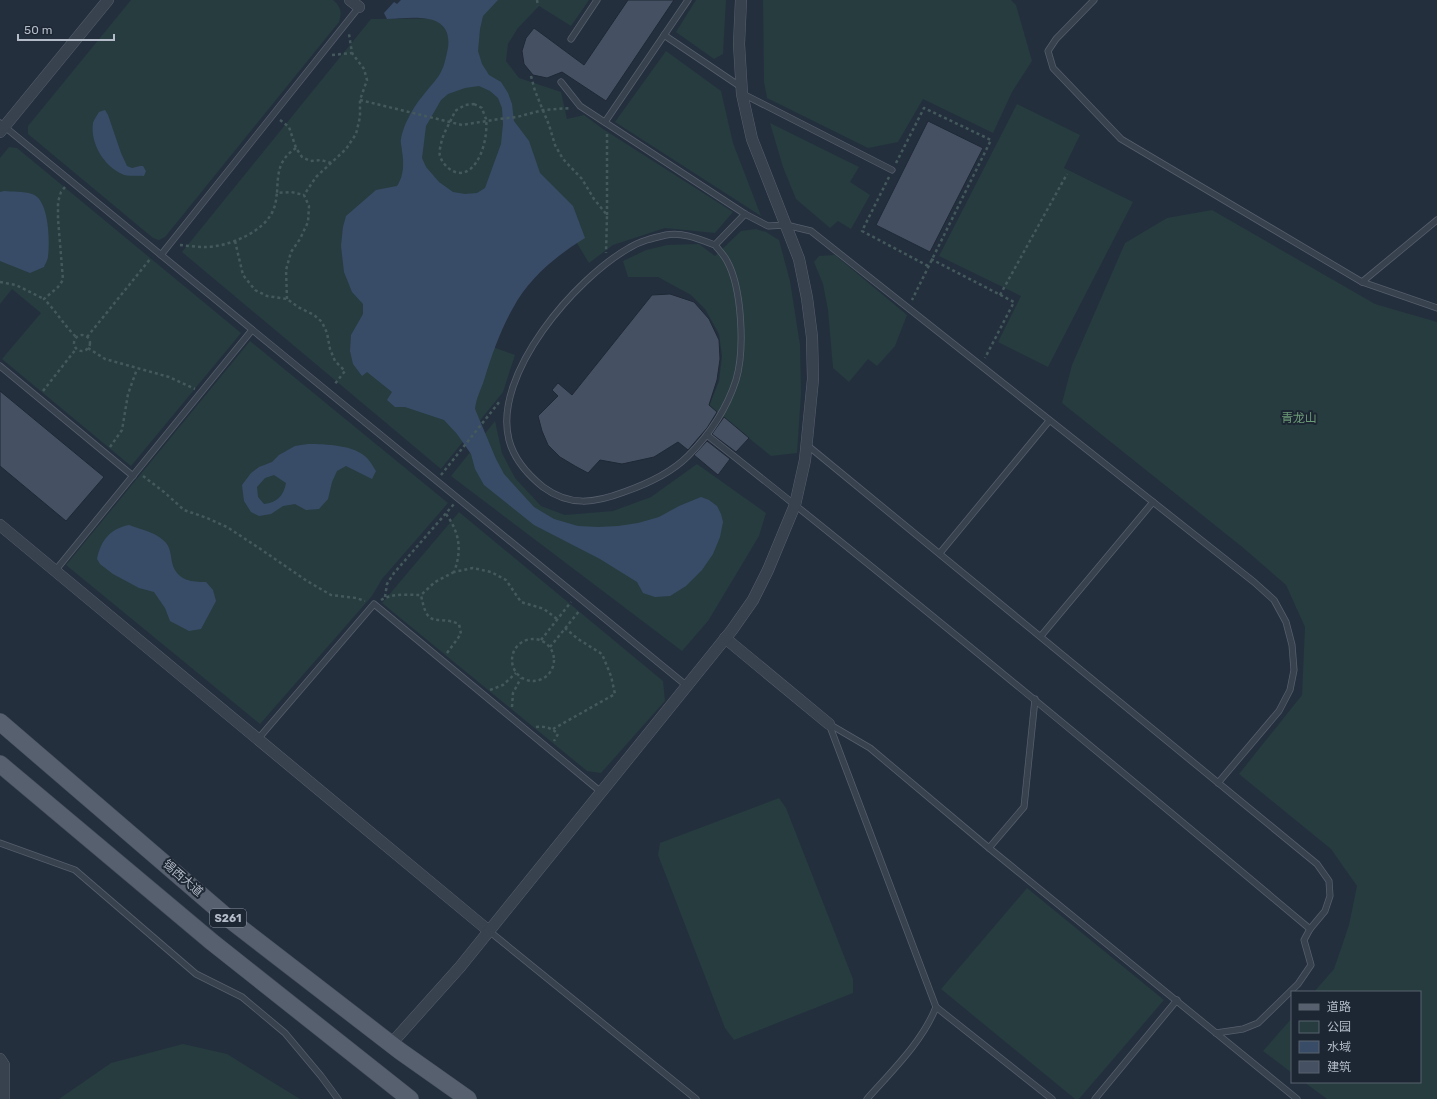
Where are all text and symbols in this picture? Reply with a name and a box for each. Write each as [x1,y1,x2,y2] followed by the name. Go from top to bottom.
[18,16,114,42] scale bar
[24,23,52,37] text: 50 m
[1281,411,1317,425] park label: 青龙山
[160,857,206,899] street label: 锡西大道
[210,909,246,927] road number: S261
[1291,991,1421,1083] legend
[1327,1000,1351,1014] text: 道路
[1327,1020,1351,1034] text: 公园
[1327,1040,1351,1054] text: 水域
[1327,1060,1351,1074] text: 建筑

